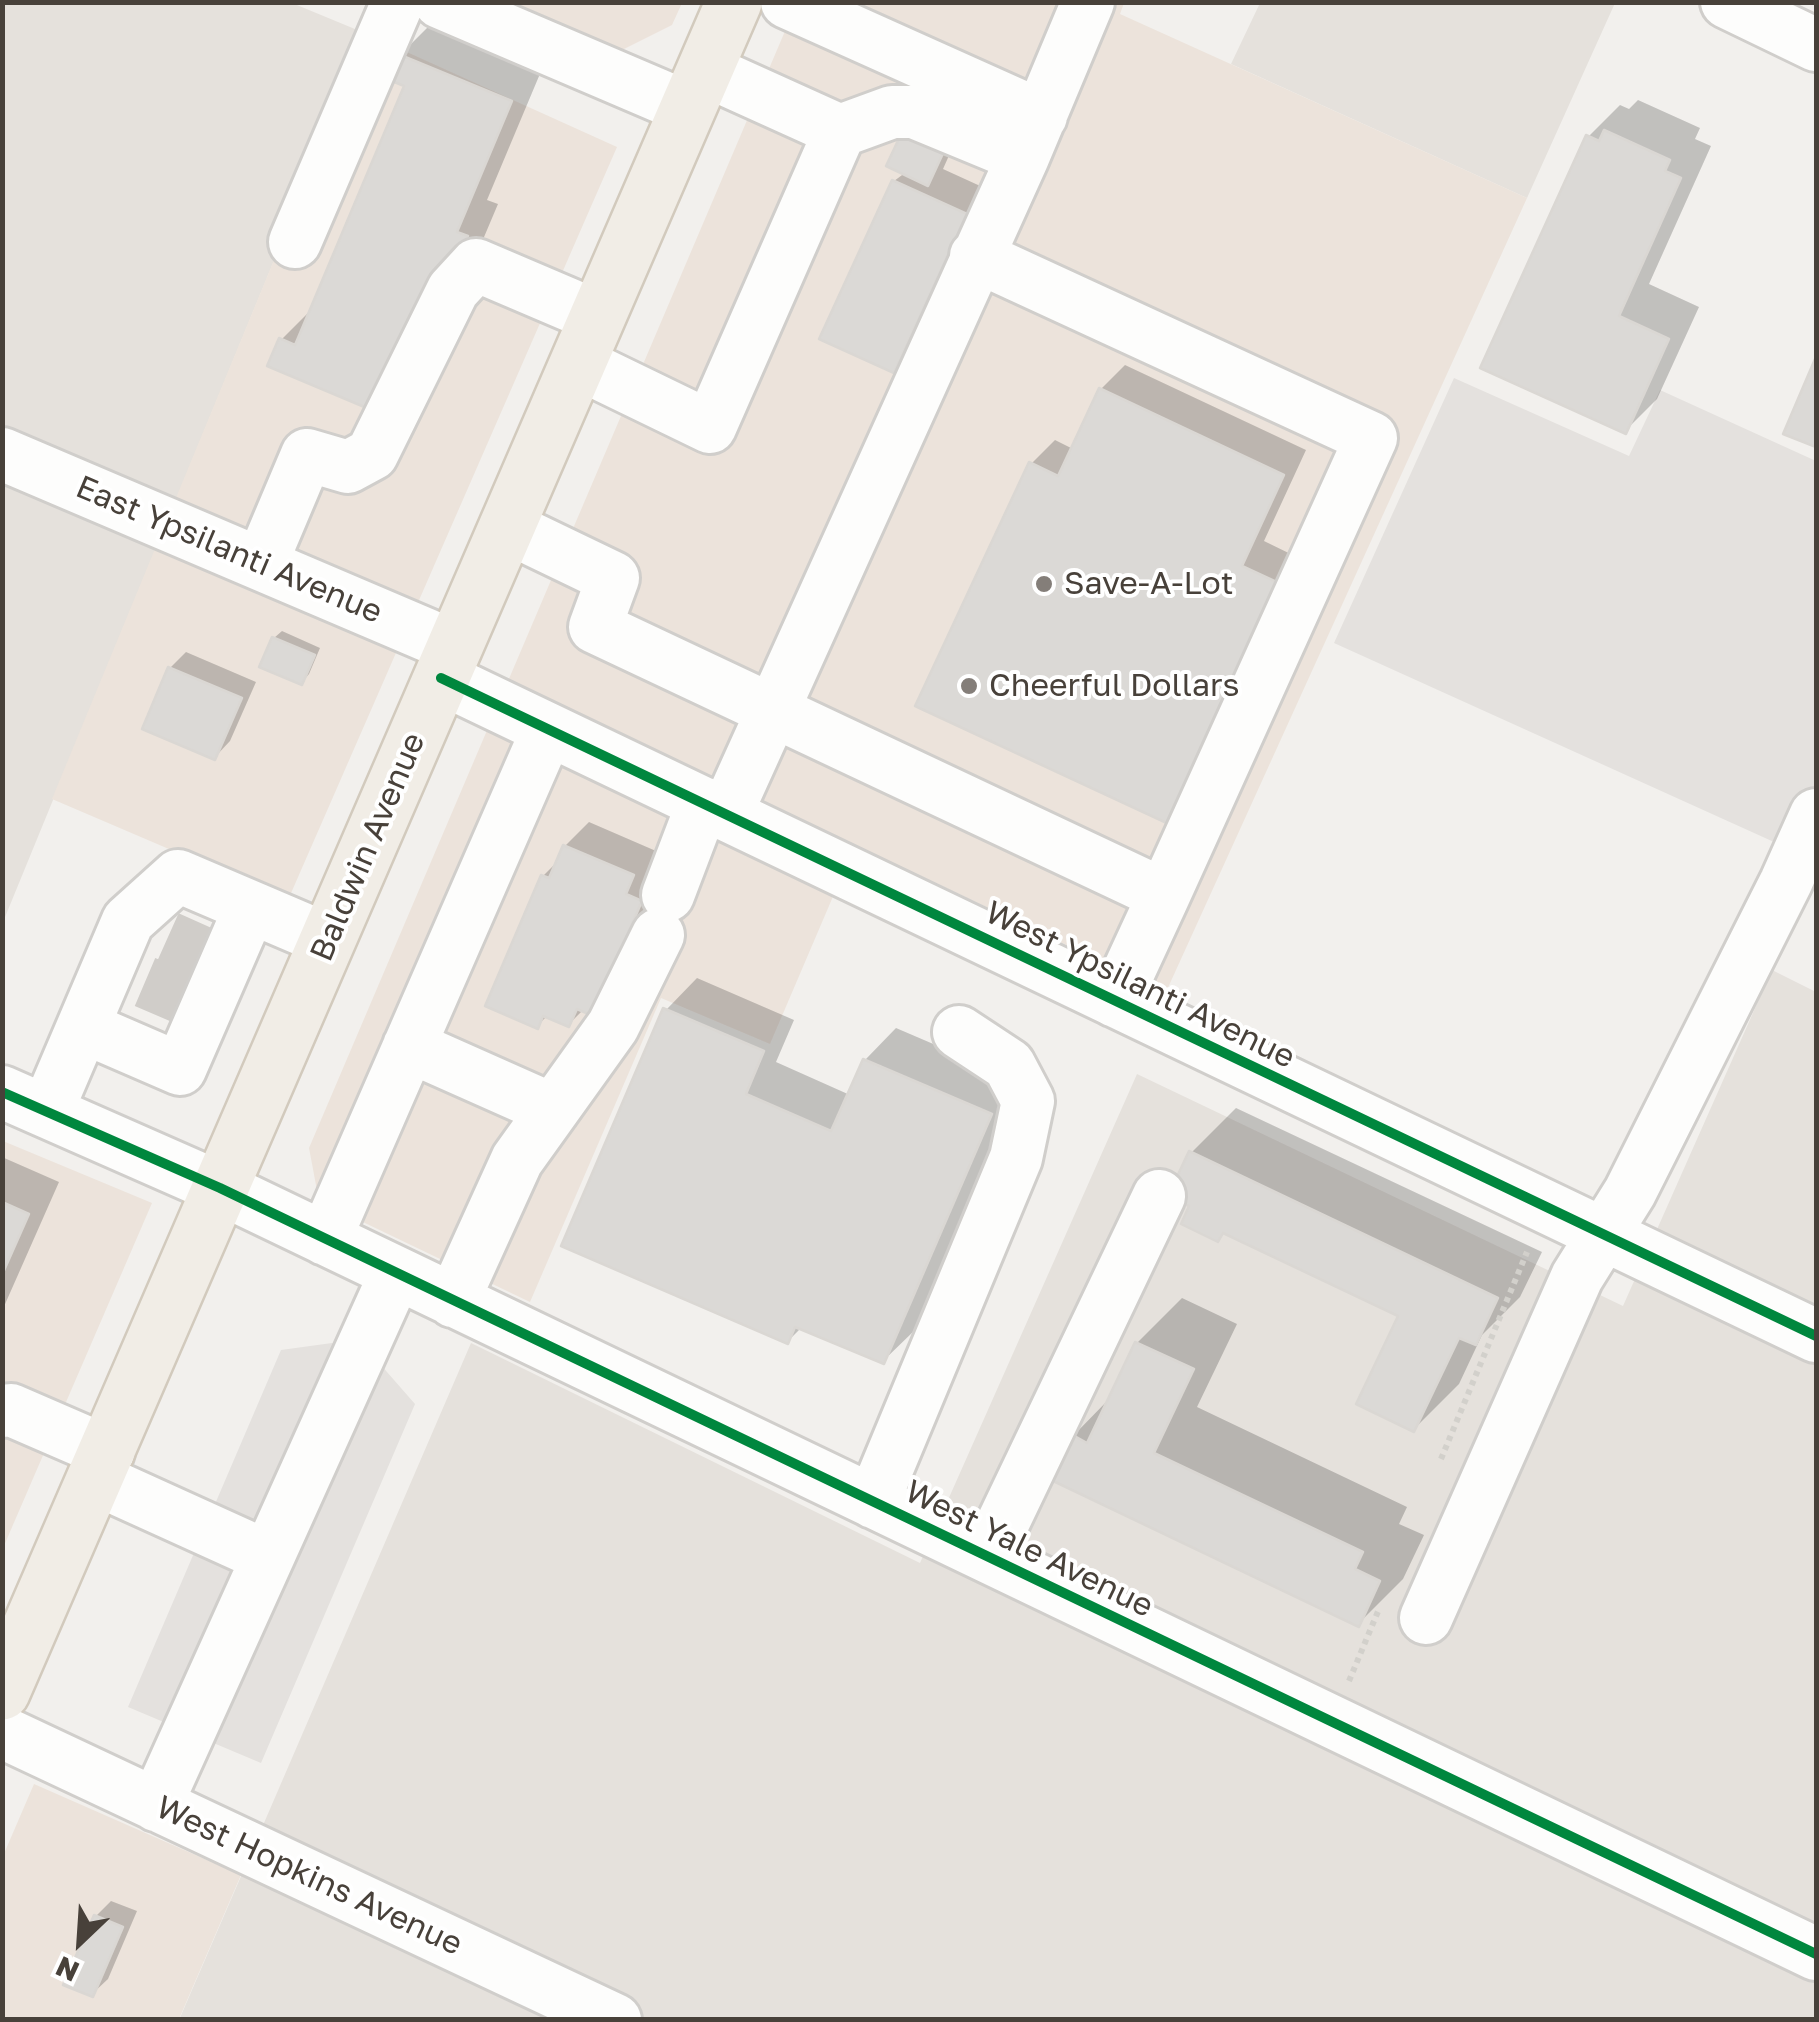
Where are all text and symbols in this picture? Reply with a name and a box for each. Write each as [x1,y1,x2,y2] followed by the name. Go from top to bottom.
[70,468,388,632] street label: East Ypsilanti Avenue
[1064,565,1233,603] place label: Save-A-Lot
[1033,573,1055,595] marker: Save-A-Lot
[989,667,1240,705] place label: Cheerful Dollars
[958,675,980,697] marker: Cheerful Dollars
[303,727,433,967] street label: Baldwin Avenue
[979,893,1301,1077] street label: West Ypsilanti Avenue
[899,1472,1159,1626] street label: West Yale Avenue
[150,1788,468,1964] street label: West Hopkins Avenue
[30,1892,130,1992] north arrow
[50,1950,84,1989] text: N

